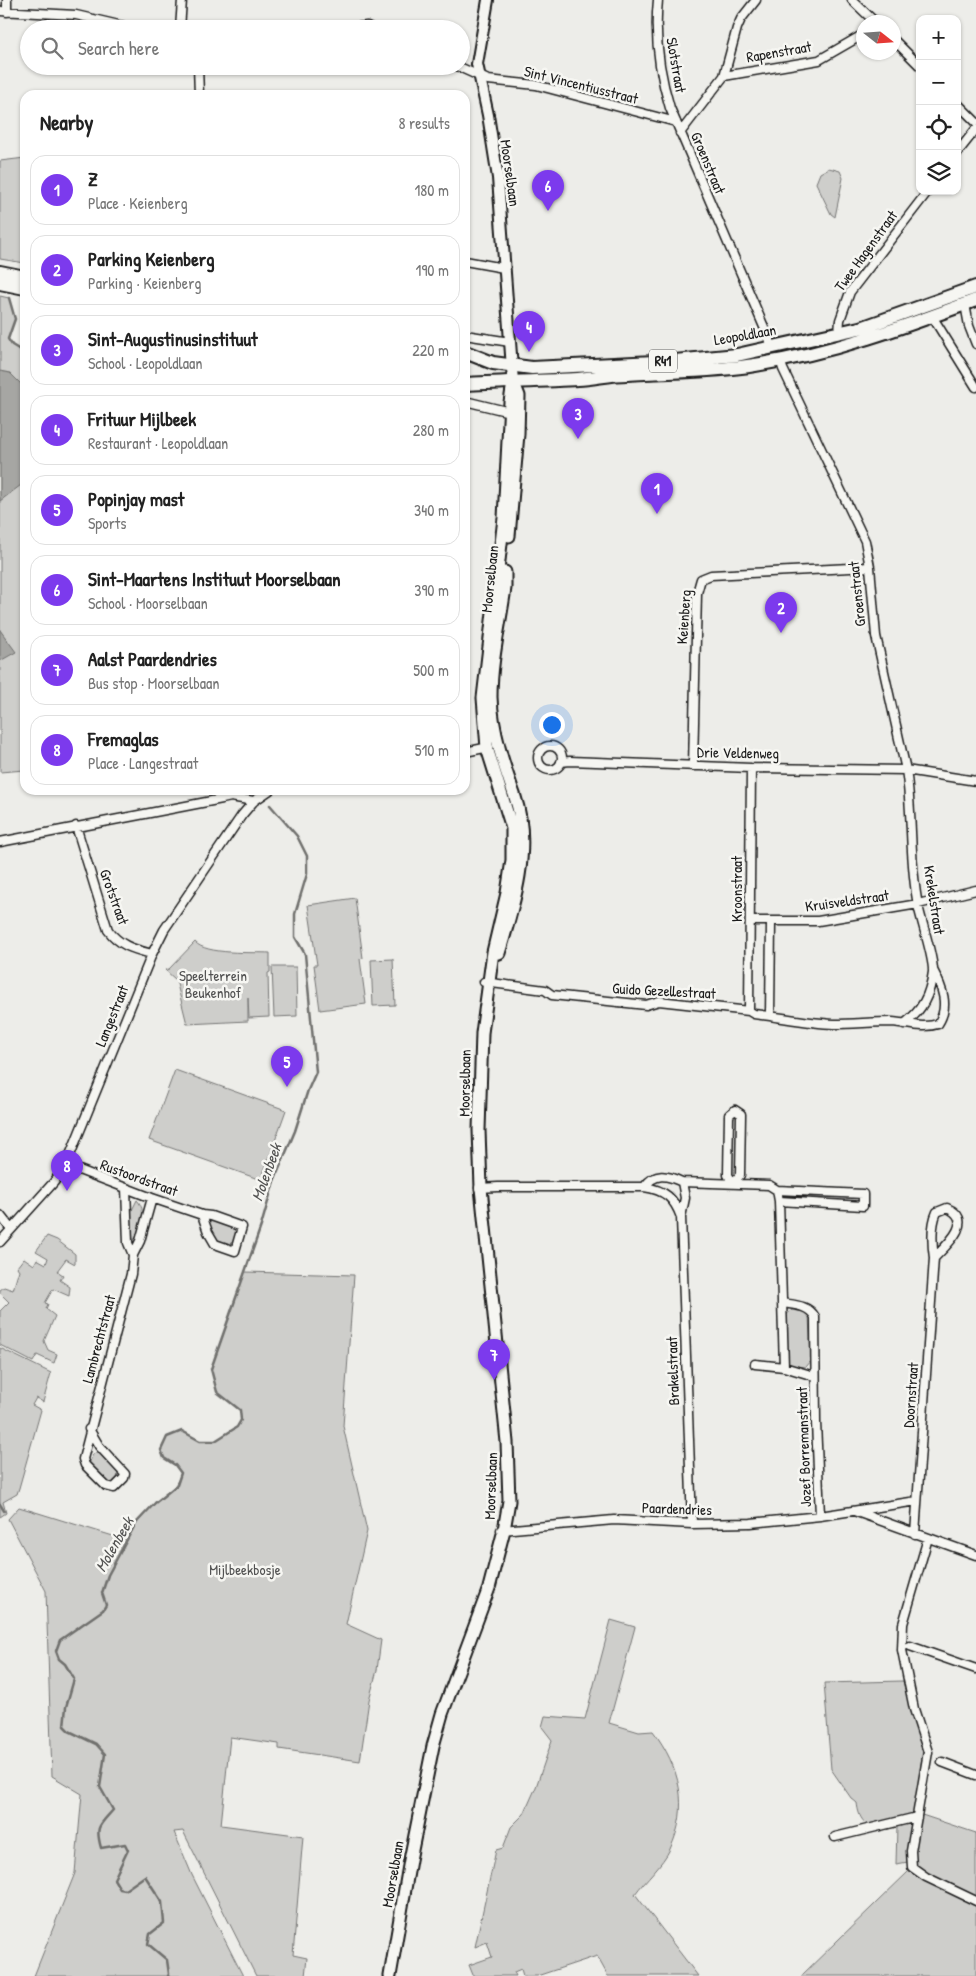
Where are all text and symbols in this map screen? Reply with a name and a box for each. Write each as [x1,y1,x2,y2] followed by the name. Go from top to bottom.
[856,15,901,60] north arrow
[916,15,961,195] map controls
[916,15,961,60] button: +
[20,20,470,75] search box
[38,34,66,62] icon: search
[78,35,159,61] text: Search here
[745,35,814,68] street label: Rapenstraat
[661,36,692,95] street label: Slotstraat
[522,60,641,109] street label: Sint Vincentiusstraat
[916,60,961,105] button: −
[916,105,961,150] button: locate
[40,108,93,137] text: Nearby
[398,112,450,134] text: 8 results
[686,129,731,198] street label: Groenstraat
[495,138,526,208] street label: Moorselbaan
[916,150,961,195] button: layers
[88,166,98,192] text: Z
[532,170,564,211] pin: 6
[54,179,60,201] text: 1
[415,179,449,201] text: 180 m
[88,192,188,214] text: Place · Keienberg
[829,205,903,295] street label: Twee Hagenstraat
[88,246,215,272] text: Parking Keienberg
[53,259,61,281] text: 2
[416,259,449,281] text: 190 m
[88,272,201,294] text: Parking · Keienberg
[513,311,545,352] pin: 4
[712,319,778,350] street label: Leopoldlaan
[88,326,258,352] text: Sint-Augustinusinstituut
[53,339,61,361] text: 3
[412,339,449,361] text: 220 m
[649,350,677,372] road number: R41
[88,352,203,374] text: School · Leopoldlaan
[562,398,594,439] pin: 3
[88,406,196,432] text: Frituur Mijlbeek
[54,419,60,441] text: 4
[413,419,449,441] text: 280 m
[88,432,228,454] text: Restaurant · Leopoldlaan
[641,473,673,514] pin: 1
[88,486,184,512] text: Popinjay mast
[54,499,60,521] text: 5
[414,499,449,521] text: 340 m
[88,512,126,534] text: Sports
[476,544,503,613] street label: Moorselbaan
[843,560,870,628] street label: Groenstraat
[88,566,341,592] text: Sint-Maartens Instituut Moorselbaan
[54,579,60,601] text: 6
[414,579,449,601] text: 390 m
[671,589,696,645] street label: Keienberg
[88,592,208,614] text: School · Moorselbaan
[765,592,797,633] pin: 2
[88,646,217,672] text: Aalst Paardendries
[53,659,61,681] text: 7
[413,659,449,681] text: 500 m
[88,672,220,694] text: Bus stop · Moorselbaan
[539,712,565,738] your location
[88,726,159,752] text: Fremaglas
[54,739,60,761] text: 8
[415,739,449,761] text: 510 m
[697,741,780,764] street label: Drie Veldenweg
[88,752,198,774] text: Place · Langestraat
[726,855,747,922] street label: Kroonstraat
[919,864,950,937] street label: Krekelstraat
[95,866,135,928] street label: Grotstraat
[804,884,891,917] street label: Kruisveldstraat
[179,965,247,1003] park label: Speelterrein Beukenhof
[612,977,717,1004] street label: Guido Gezellestraat
[90,981,134,1050] street label: Langestraat
[271,1046,303,1087] pin: 5
[453,1049,476,1117] street label: Moorselbaan
[245,1139,287,1204] water label: Molenbeek
[51,1150,83,1191] pin: 8
[97,1154,182,1202] street label: Rustoordstraat
[77,1292,121,1385] street label: Lambrechtstraat
[661,1335,684,1406] street label: Brakelstraat
[478,1339,510,1380] pin: 7
[898,1361,923,1428] street label: Doornstraat
[791,1386,816,1508] street label: Jozef Borremanstraat
[479,1452,502,1520] street label: Moorselbaan
[642,1497,713,1520] street label: Paardendries
[90,1511,139,1575] water label: Molenbeek
[209,1559,281,1580] park label: Mijlbeekbosje
[376,1839,409,1909] street label: Moorselbaan

